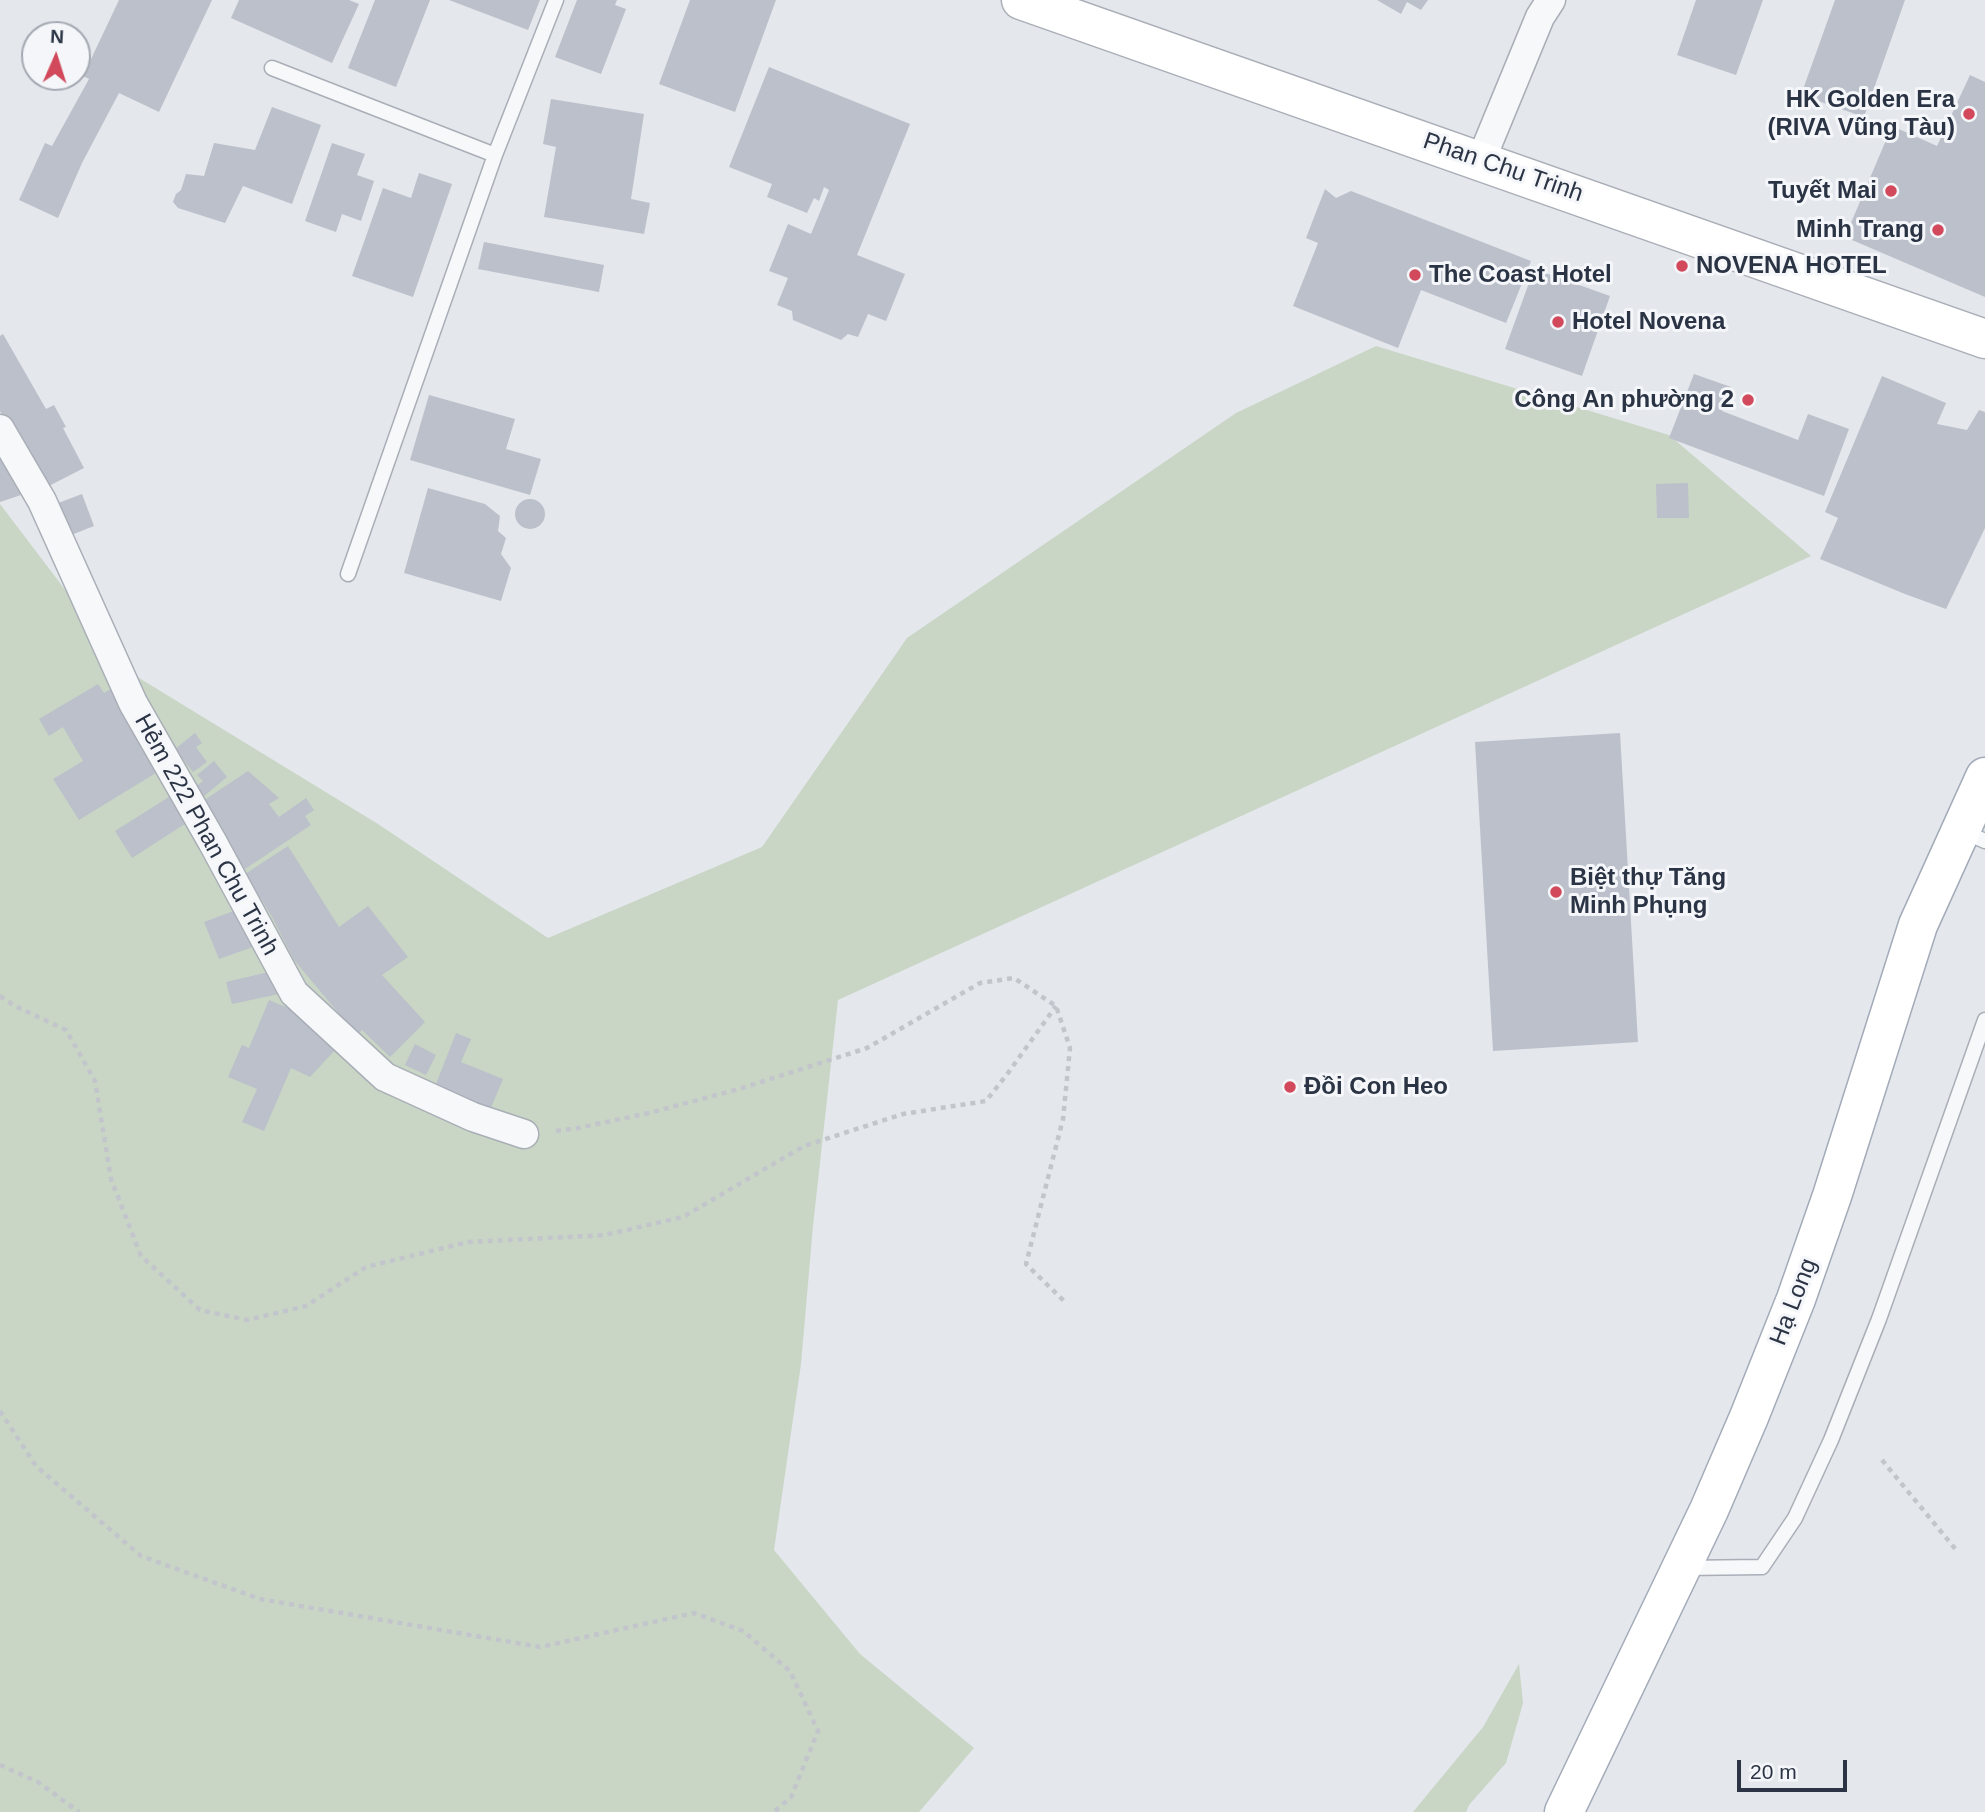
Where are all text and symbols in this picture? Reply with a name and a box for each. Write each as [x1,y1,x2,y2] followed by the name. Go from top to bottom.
[21,21,91,91] north arrow
[50,26,64,47] text: N
[1767,86,1955,142] place label: HK Golden Era (RIVA Vũng Tàu)
[1961,106,1977,122] marker: HK Golden Era (RIVA Vũng Tàu)
[1419,127,1587,209] street label: Phan Chu Trinh
[1768,177,1877,205] place label: Tuyết Mai
[1883,183,1899,199] marker: Tuyết Mai
[1796,216,1924,244] place label: Minh Trang
[1930,222,1946,238] marker: Minh Trang
[1696,252,1887,280] place label: NOVENA HOTEL
[1674,258,1690,274] marker: NOVENA HOTEL
[1429,261,1612,289] place label: The Coast Hotel
[1407,267,1423,283] marker: The Coast Hotel
[1572,308,1725,336] place label: Hotel Novena
[1550,314,1566,330] marker: Hotel Novena
[1514,386,1734,414] place label: Công An phường 2
[1740,392,1756,408] marker: Công An phường 2
[128,709,284,961] street label: Hẻm 222 Phan Chu Trinh
[1570,864,1726,920] place label: Biệt thự Tăng Minh Phụng
[1548,884,1564,900] marker: Biệt thự Tăng Minh Phụng
[1304,1073,1448,1101] place label: Đồi Con Heo
[1282,1079,1298,1095] marker: Đồi Con Heo
[1764,1254,1824,1350] street label: Hạ Long
[1740,1745,1850,1789] scale bar
[1750,1760,1797,1783] text: 20 m

